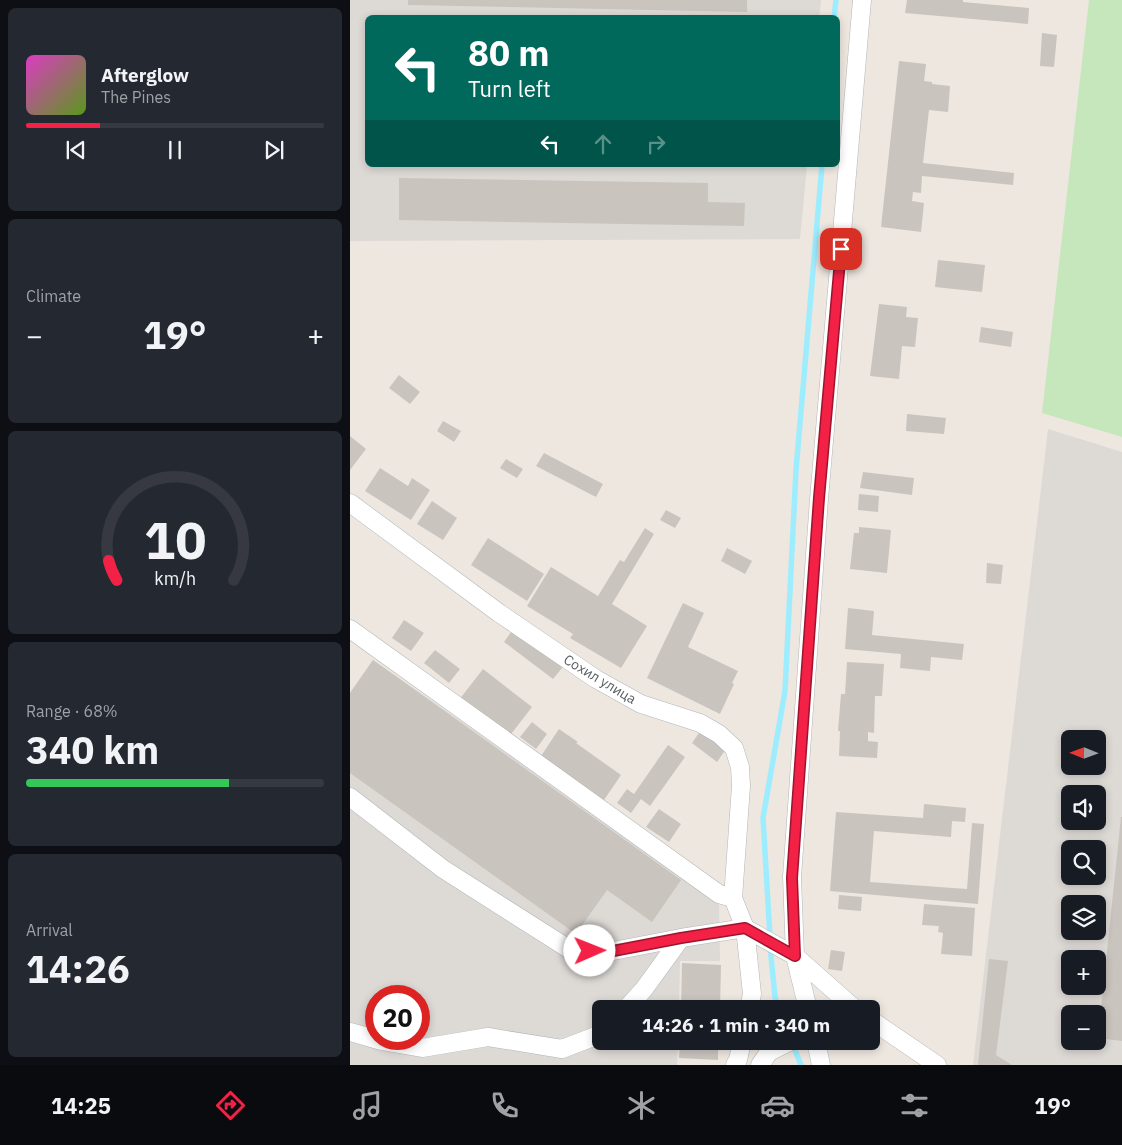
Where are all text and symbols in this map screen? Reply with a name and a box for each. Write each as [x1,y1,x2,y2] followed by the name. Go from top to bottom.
[468,30,550,76] text: 80 m
[385,35,450,100] icon: left
[101,63,189,87] text: Afterglow
[468,74,551,103] text: Turn left
[101,87,171,107] text: The Pines
[536,130,564,158] icon: left
[589,130,617,158] icon: ahead
[642,130,670,158] icon: right
[62,136,90,164] icon: previous
[161,136,189,164] icon: pause
[260,136,288,164] icon: next
[820,228,862,270] pin
[827,235,855,263] icon: arrive
[26,286,81,306] text: Climate
[143,310,207,359] text: 19°
[26,317,43,354] text: −
[307,317,324,354] text: +
[144,506,206,573] text: 10
[154,567,196,590] text: km/h
[560,650,640,708] street label: Сохил улица
[26,701,118,721] text: Range · 68%
[26,725,159,774] text: 340 km
[1061,730,1106,775] north arrow
[1061,730,1106,1050] map controls
[1061,785,1106,830] button: sound
[1061,840,1106,885] button: search
[1061,895,1106,940] button: layers
[26,920,73,940] text: Arrival
[563,924,615,976] position arrow
[26,944,130,993] text: 14:26
[1061,950,1106,995] button: +
[365,985,430,1050] speed limit sign: 20
[1061,1005,1106,1050] button: −
[642,1013,830,1037] text: 14:26 · 1 min · 340 m
[213,1088,248,1123] icon: directions
[350,1088,385,1123] icon: music
[487,1088,522,1123] icon: phone
[624,1088,659,1123] icon: climate
[760,1088,795,1123] icon: car
[897,1088,932,1123] icon: filters
[51,1091,111,1120] text: 14:25
[1034,1091,1071,1120] text: 19°

